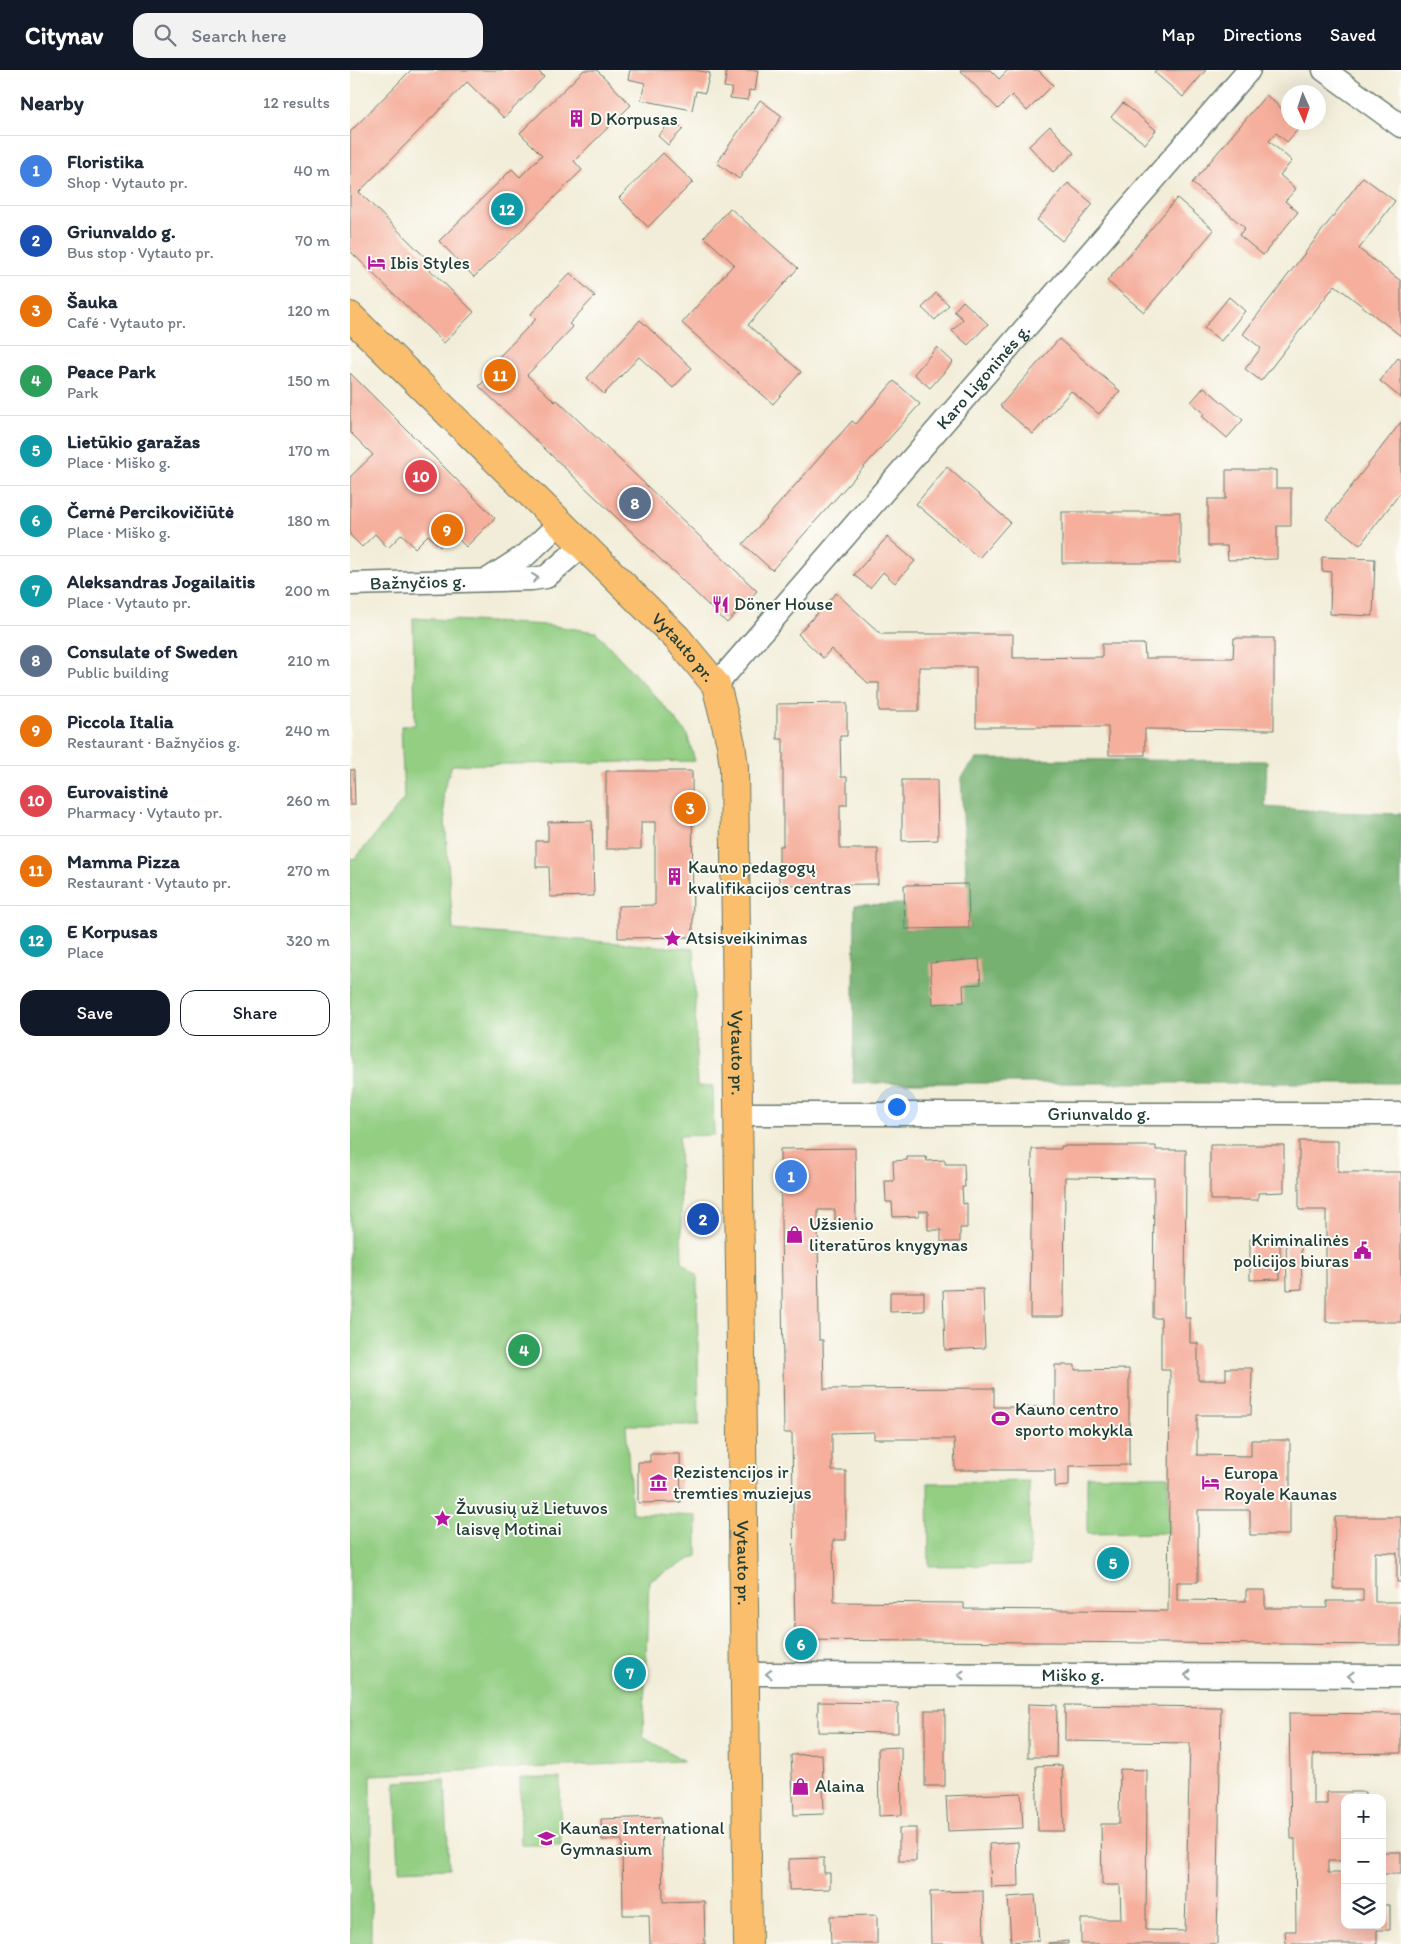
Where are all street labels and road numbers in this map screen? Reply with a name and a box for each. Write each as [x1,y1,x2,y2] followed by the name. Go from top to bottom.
[931,319,1035,434] street label: Karo Ligoninės g.
[370,570,466,594] street label: Bažnyčios g.
[647,608,720,686] street label: Vytauto pr.
[726,1010,749,1096] street label: Vytauto pr.
[1047,1103,1151,1125] street label: Griunvaldo g.
[732,1520,755,1606] street label: Vytauto pr.
[1042,1664,1104,1686] street label: Miško g.

